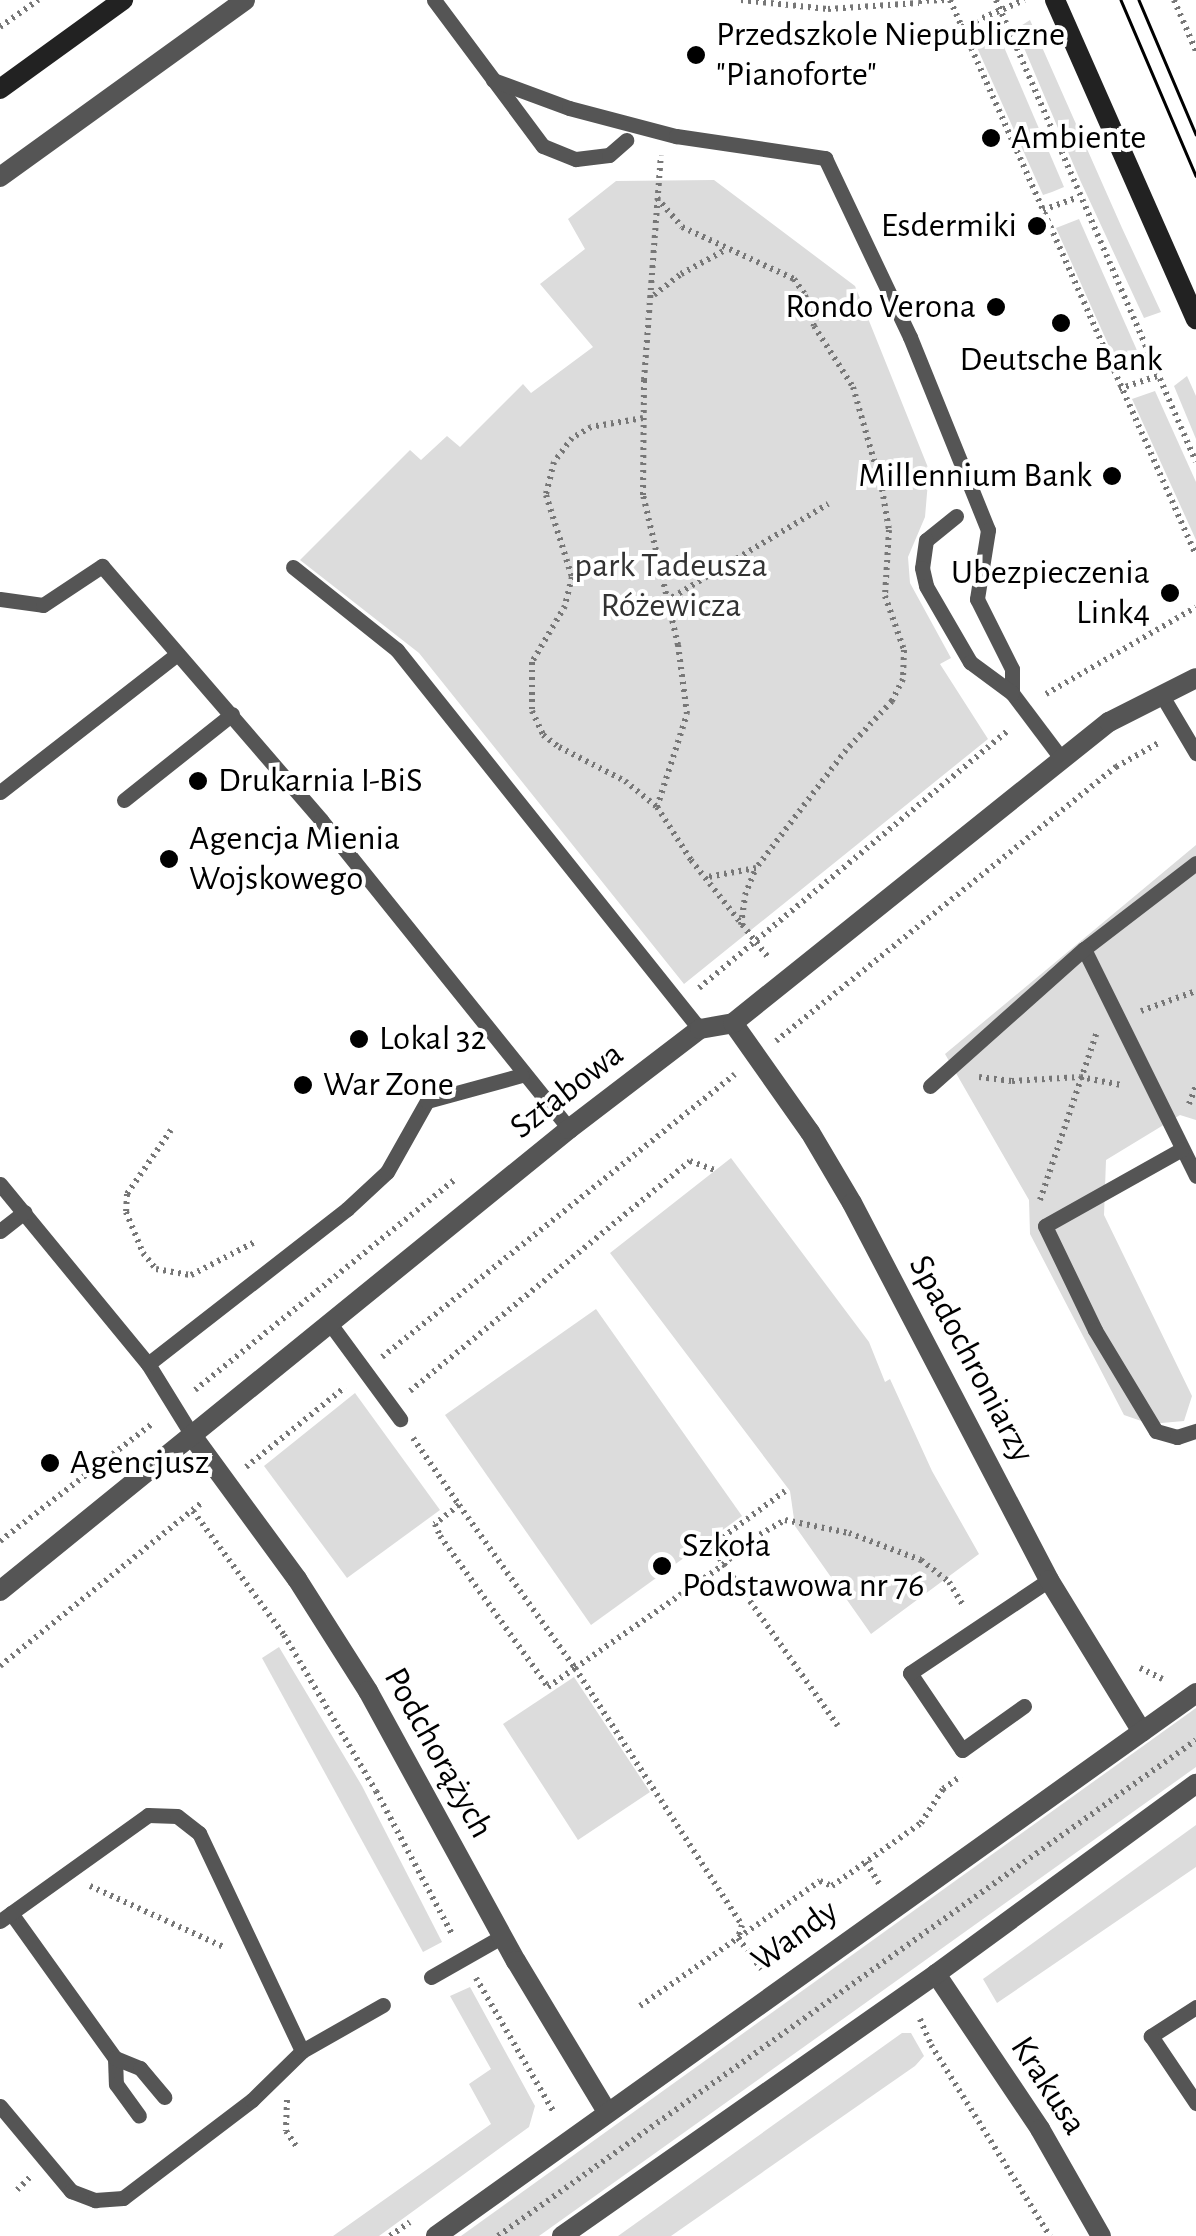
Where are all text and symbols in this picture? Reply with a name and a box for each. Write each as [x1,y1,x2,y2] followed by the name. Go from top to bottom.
[716,14,1065,96] place label: Przedszkole Niepubliczne "Pianoforte"
[685,44,707,66] marker: Przedszkole Niepubliczne "Pianoforte"
[1011,117,1146,159] place label: Ambiente
[980,127,1002,149] marker: Ambiente
[881,205,1017,247] place label: Esdermiki
[1026,215,1048,237] marker: Esdermiki
[785,286,976,328] place label: Rondo Verona
[985,296,1007,318] marker: Rondo Verona
[1050,312,1072,334] marker: Deutsche Bank
[960,339,1162,381] place label: Deutsche Bank
[858,455,1092,497] place label: Millennium Bank
[1101,465,1123,487] marker: Millennium Bank
[574,545,768,627] park label: park Tadeusza Różewicza
[951,552,1150,634] place label: Ubezpieczenia Link4
[1159,582,1181,604] marker: Ubezpieczenia Link4
[218,760,422,802] place label: Drukarnia I-BiS
[187,770,209,792] marker: Drukarnia I-BiS
[189,818,400,900] place label: Agencja Mienia Wojskowego
[158,848,180,870] marker: Agencja Mienia Wojskowego
[379,1018,486,1060] place label: Lokal 32
[348,1028,370,1050] marker: Lokal 32
[502,1034,632,1148] street label: Sztabowa
[323,1064,454,1106] place label: War Zone
[292,1074,314,1096] marker: War Zone
[899,1248,1043,1470] street label: Spadochroniarzy
[70,1442,209,1484] place label: Agencjusz
[39,1452,61,1474] marker: Agencjusz
[682,1525,924,1607] place label: Szkoła Podstawowa nr 76
[651,1555,673,1577] marker: Szkoła Podstawowa nr 76
[374,1661,502,1845] street label: Podchorążych
[744,1891,846,1981] street label: Wandy
[1001,2029,1095,2143] street label: Krakusa

